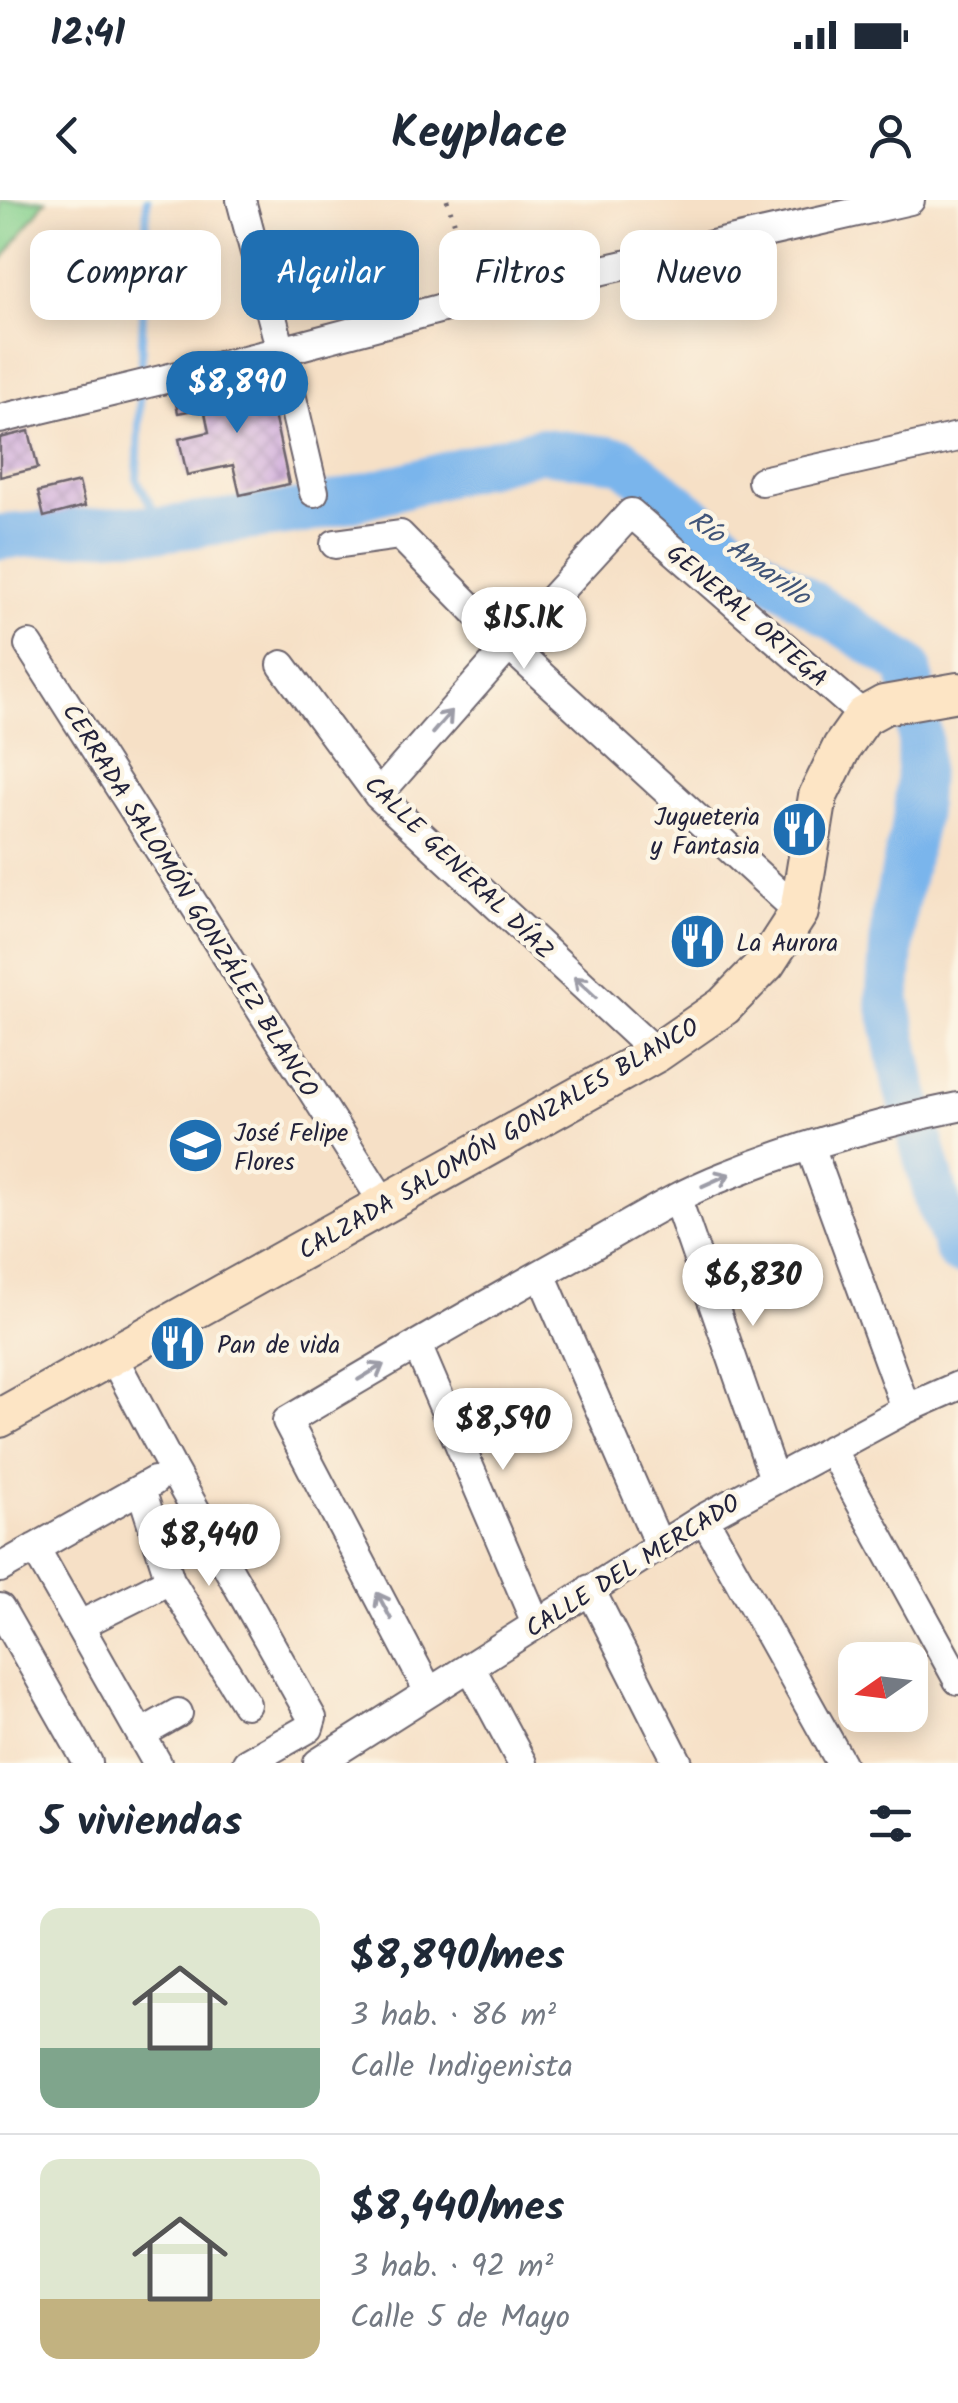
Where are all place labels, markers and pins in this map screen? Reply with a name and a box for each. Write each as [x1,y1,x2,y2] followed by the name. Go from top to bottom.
[156,351,318,436] pin: $8,890
[443,587,605,672] pin: $15.1K
[649,798,760,867] place label: Jugueteria y Fantasia
[769,800,829,860] restaurant icon: Jugueteria y Fantasia
[667,912,727,972] restaurant icon: La Aurora
[736,924,838,964] place label: La Aurora
[234,1114,348,1183] place label: José Felipe Flores
[165,1116,225,1176] school or university icon: José Felipe Flores
[672,1244,834,1329] pin: $6,830
[148,1314,208,1374] restaurant icon: Pan de vida
[217,1326,340,1366] place label: Pan de vida
[422,1388,584,1473] pin: $8,590
[128,1504,290,1589] pin: $8,440

